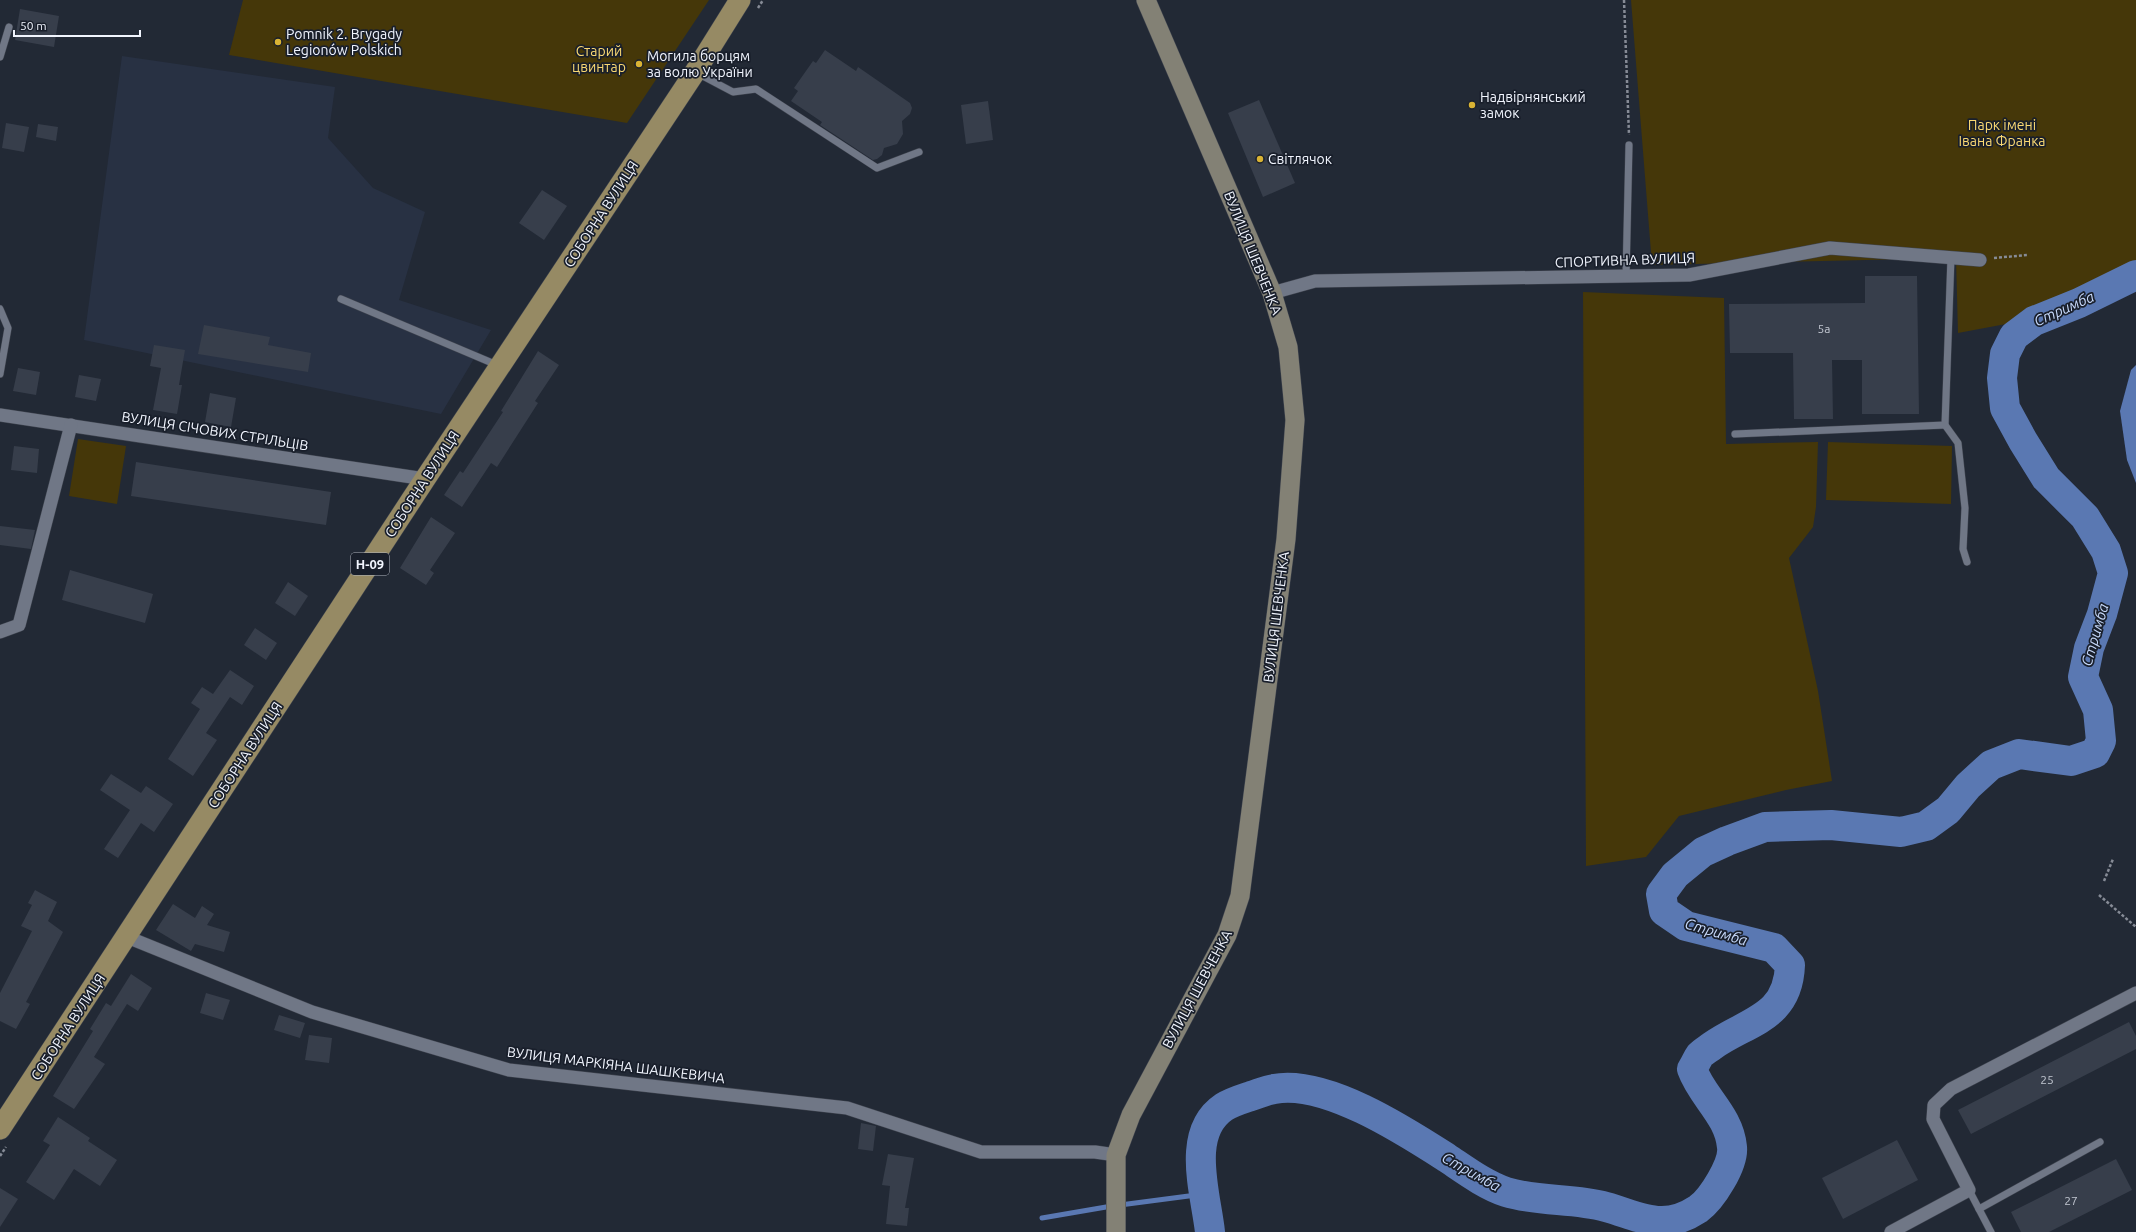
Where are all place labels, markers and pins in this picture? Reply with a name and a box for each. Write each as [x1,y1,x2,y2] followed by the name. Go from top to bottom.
[286,26,402,58] place label: Pomnik 2. Brygady Legionów Polskich
[273,37,283,47] marker: Pomnik 2. Brygady Legionów Polskich
[647,48,753,80] place label: Могила борцям за волю України
[634,59,644,69] marker: Могила борцям за волю України
[1480,89,1586,121] place label: Надвірнянський замок
[1467,100,1477,110] marker: Надвірнянський замок
[1268,151,1332,167] place label: Світлячок
[1255,154,1265,164] marker: Світлячок

